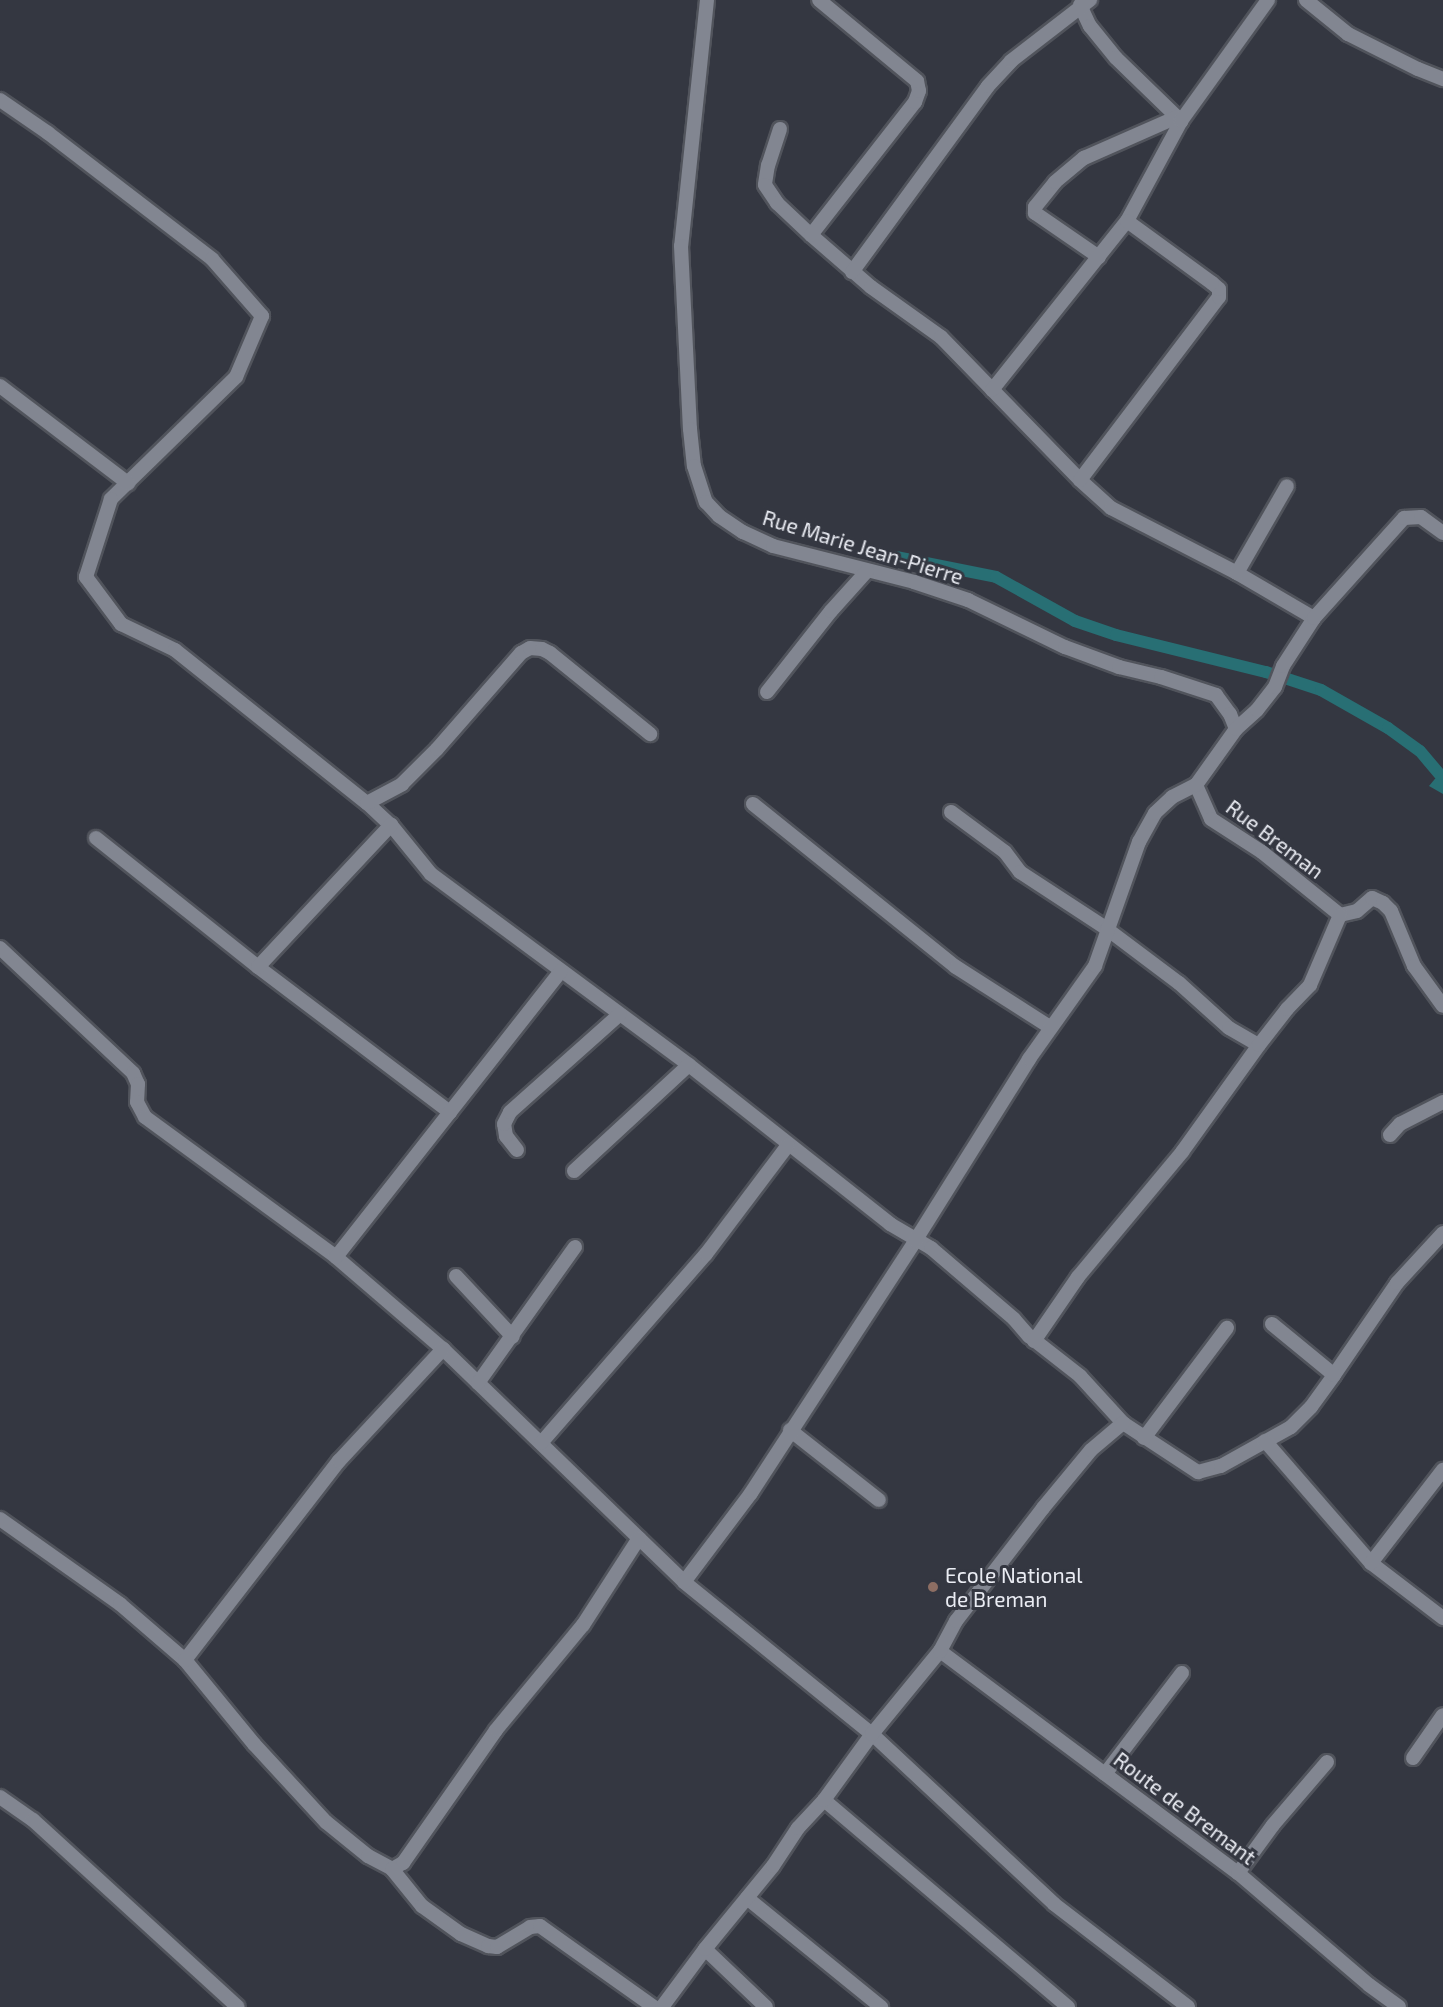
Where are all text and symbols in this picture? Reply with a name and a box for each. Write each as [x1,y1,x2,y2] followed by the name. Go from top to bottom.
[760,504,966,590] street label: Rue Marie Jean-Pierre
[1221,794,1329,884] street label: Rue Breman
[945,1562,1082,1612] place label: Ecole National de Breman
[926,1580,940,1594] marker: Ecole National de Breman
[1109,1746,1261,1870] street label: Route de Bremant

